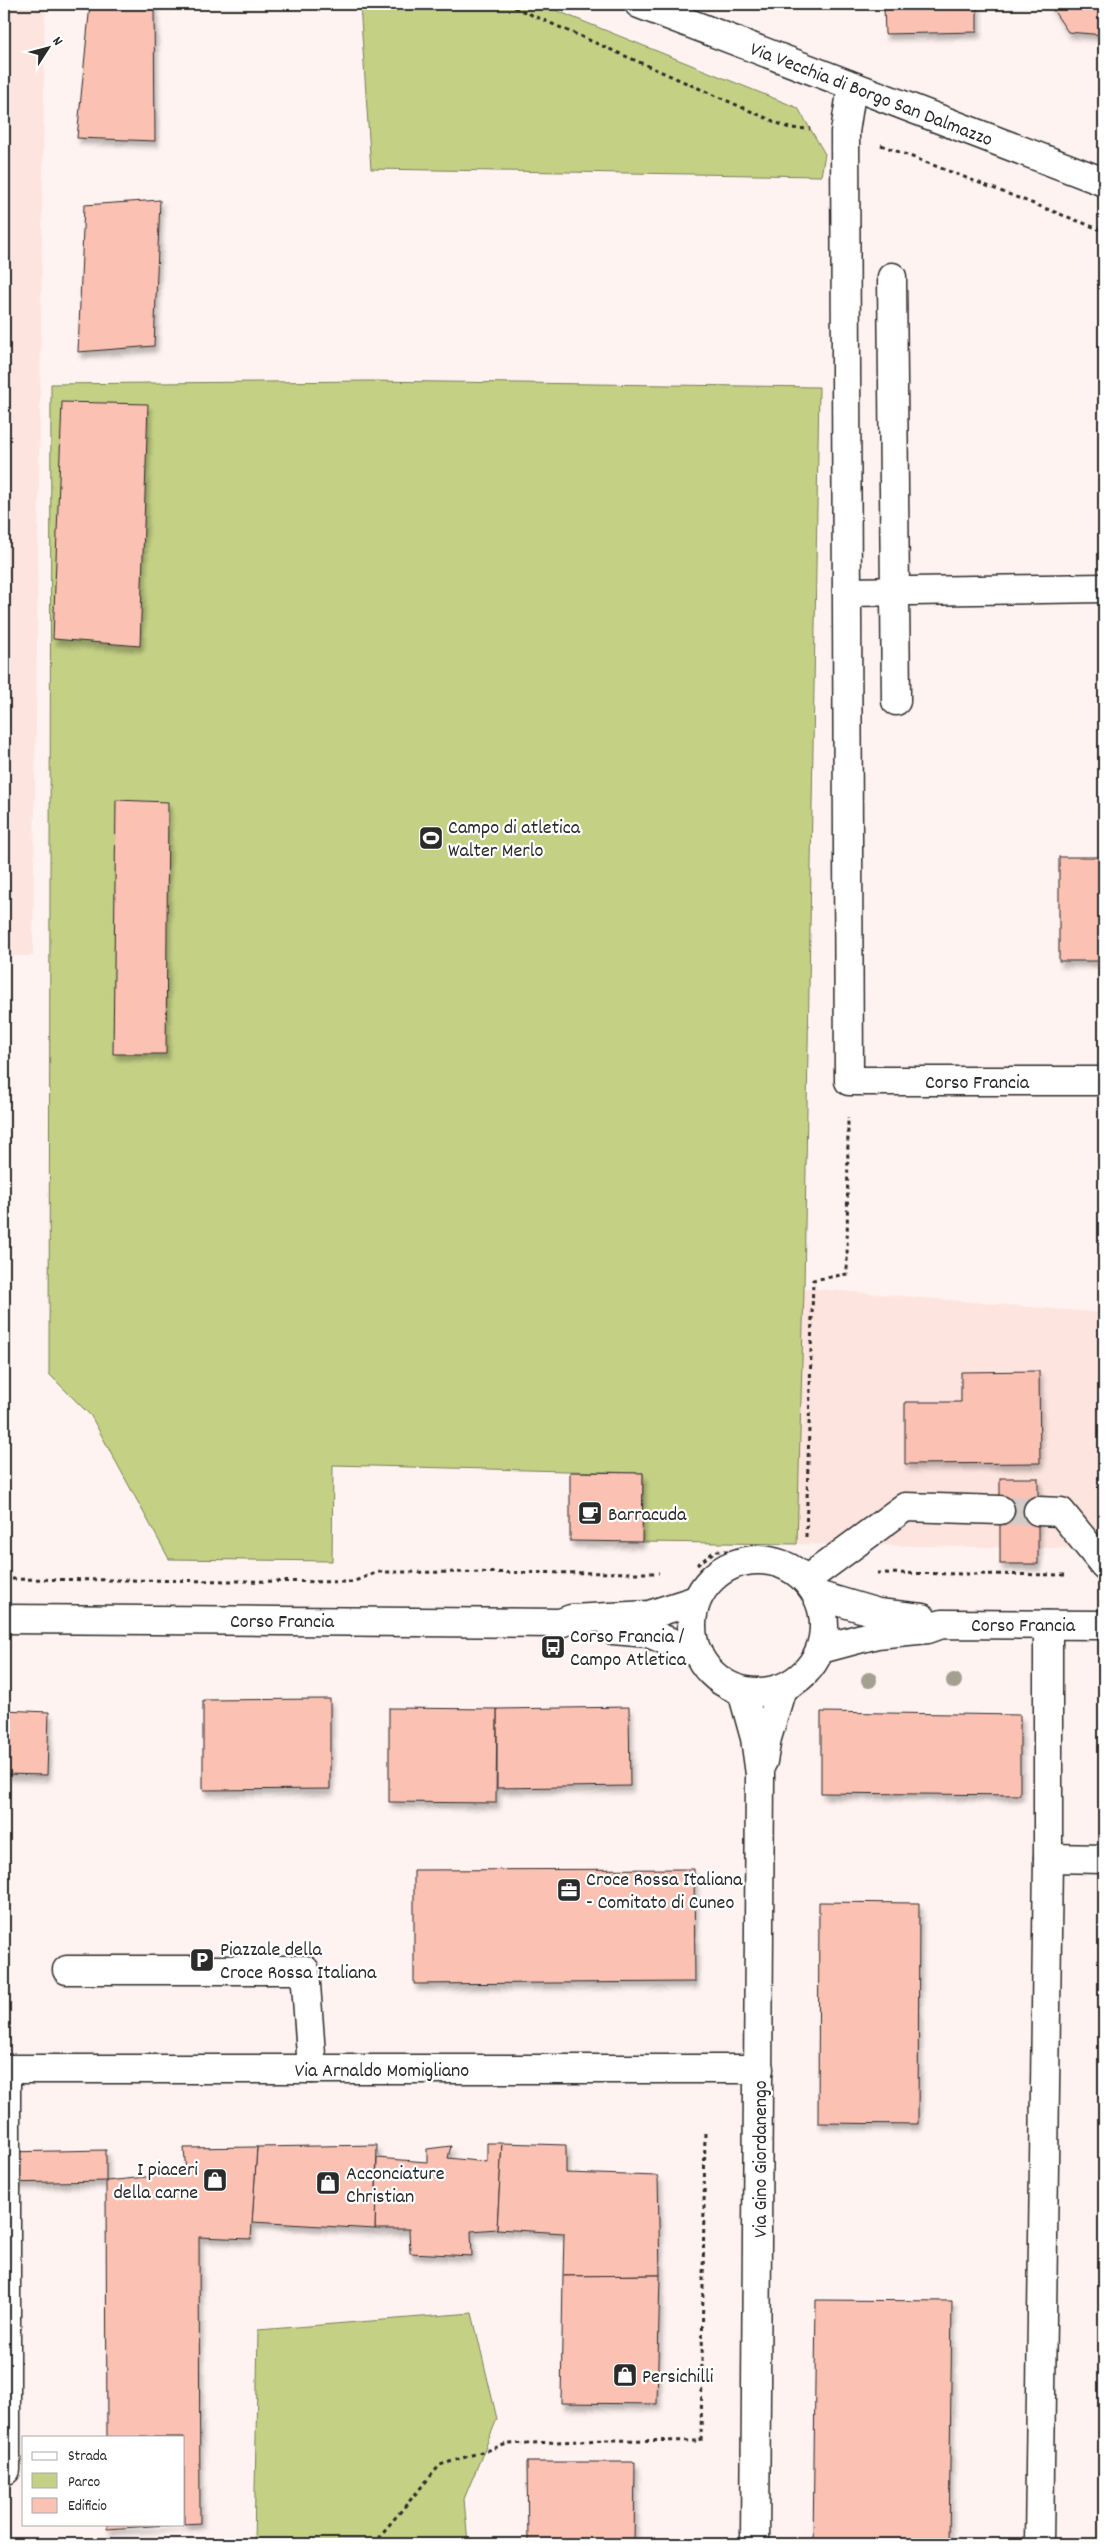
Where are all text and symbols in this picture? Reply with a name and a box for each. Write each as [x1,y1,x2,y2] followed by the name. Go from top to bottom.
[22,22,72,72] north arrow
[47,33,67,50] text: N
[746,37,996,155] street label: Via Vecchia di Borgo San Dalmazzo
[448,815,581,866] place label: Campo di atletica Walter Merlo
[418,825,444,851] sports icon: Campo di atletica Walter Merlo
[925,1070,1030,1098] street label: Corso Francia
[577,1500,603,1526] cafe icon: Barracuda
[608,1502,687,1530] place label: Barracuda
[230,1609,335,1637] street label: Corso Francia
[971,1613,1076,1641] street label: Corso Francia
[570,1624,687,1675] place label: Corso Francia / Campo Atletica
[540,1634,566,1660] bus stop icon: Corso Francia / Campo Atletica
[586,1867,743,1918] place label: Croce Rossa Italiana - Comitato di Cuneo
[556,1877,582,1903] office icon: Croce Rossa Italiana - Comitato di Cuneo
[220,1937,377,1988] place label: Piazzale della Croce Rossa Italiana
[189,1947,215,1973] parking icon: Piazzale della Croce Rossa Italiana
[295,2058,469,2086] street label: Via Arnaldo Momigliano
[748,2080,776,2238] street label: Via Gino Giordanengo
[113,2157,198,2208] place label: I piaceri della carne
[346,2161,445,2212] place label: Acconciature Christian
[202,2167,228,2193] shop icon: I piaceri della carne
[315,2170,341,2196] shop icon: Acconciature Christian
[612,2362,638,2388] shop icon: Persichilli
[642,2364,714,2392] place label: Persichilli
[22,2436,185,2526] legend
[68,2446,108,2468] text: Strada
[68,2472,100,2494] text: Parco
[68,2496,107,2518] text: Edificio

